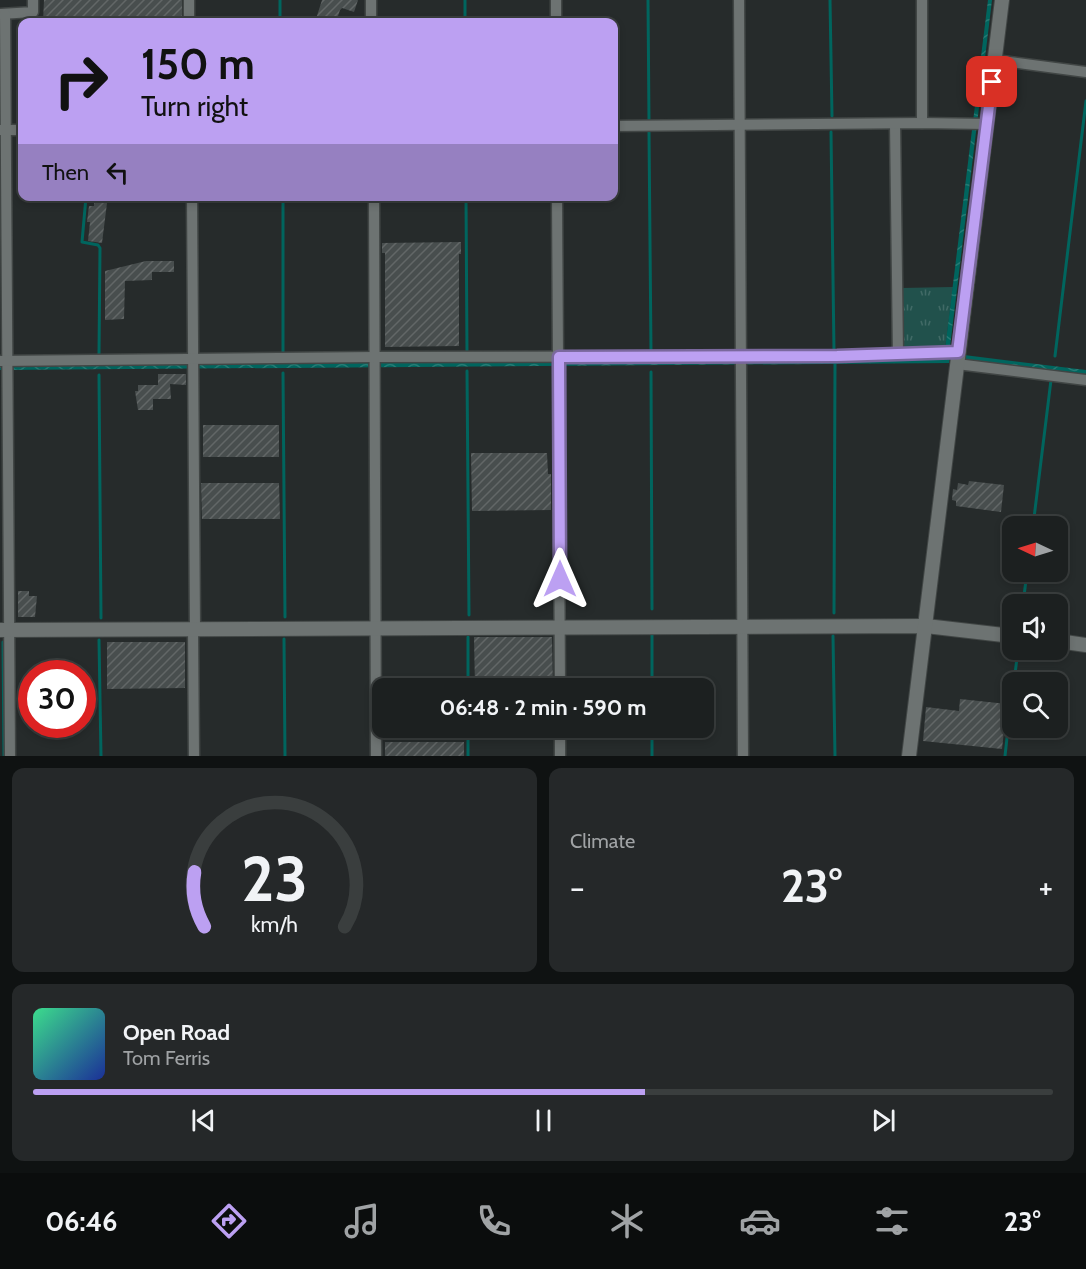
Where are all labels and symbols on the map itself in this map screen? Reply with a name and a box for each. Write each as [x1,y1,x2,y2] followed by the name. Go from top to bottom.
[966,56,1017,107] pin
[1002,516,1068,582] north arrow
[528,547,592,611] position arrow
[18,660,96,738] speed limit sign: 30

